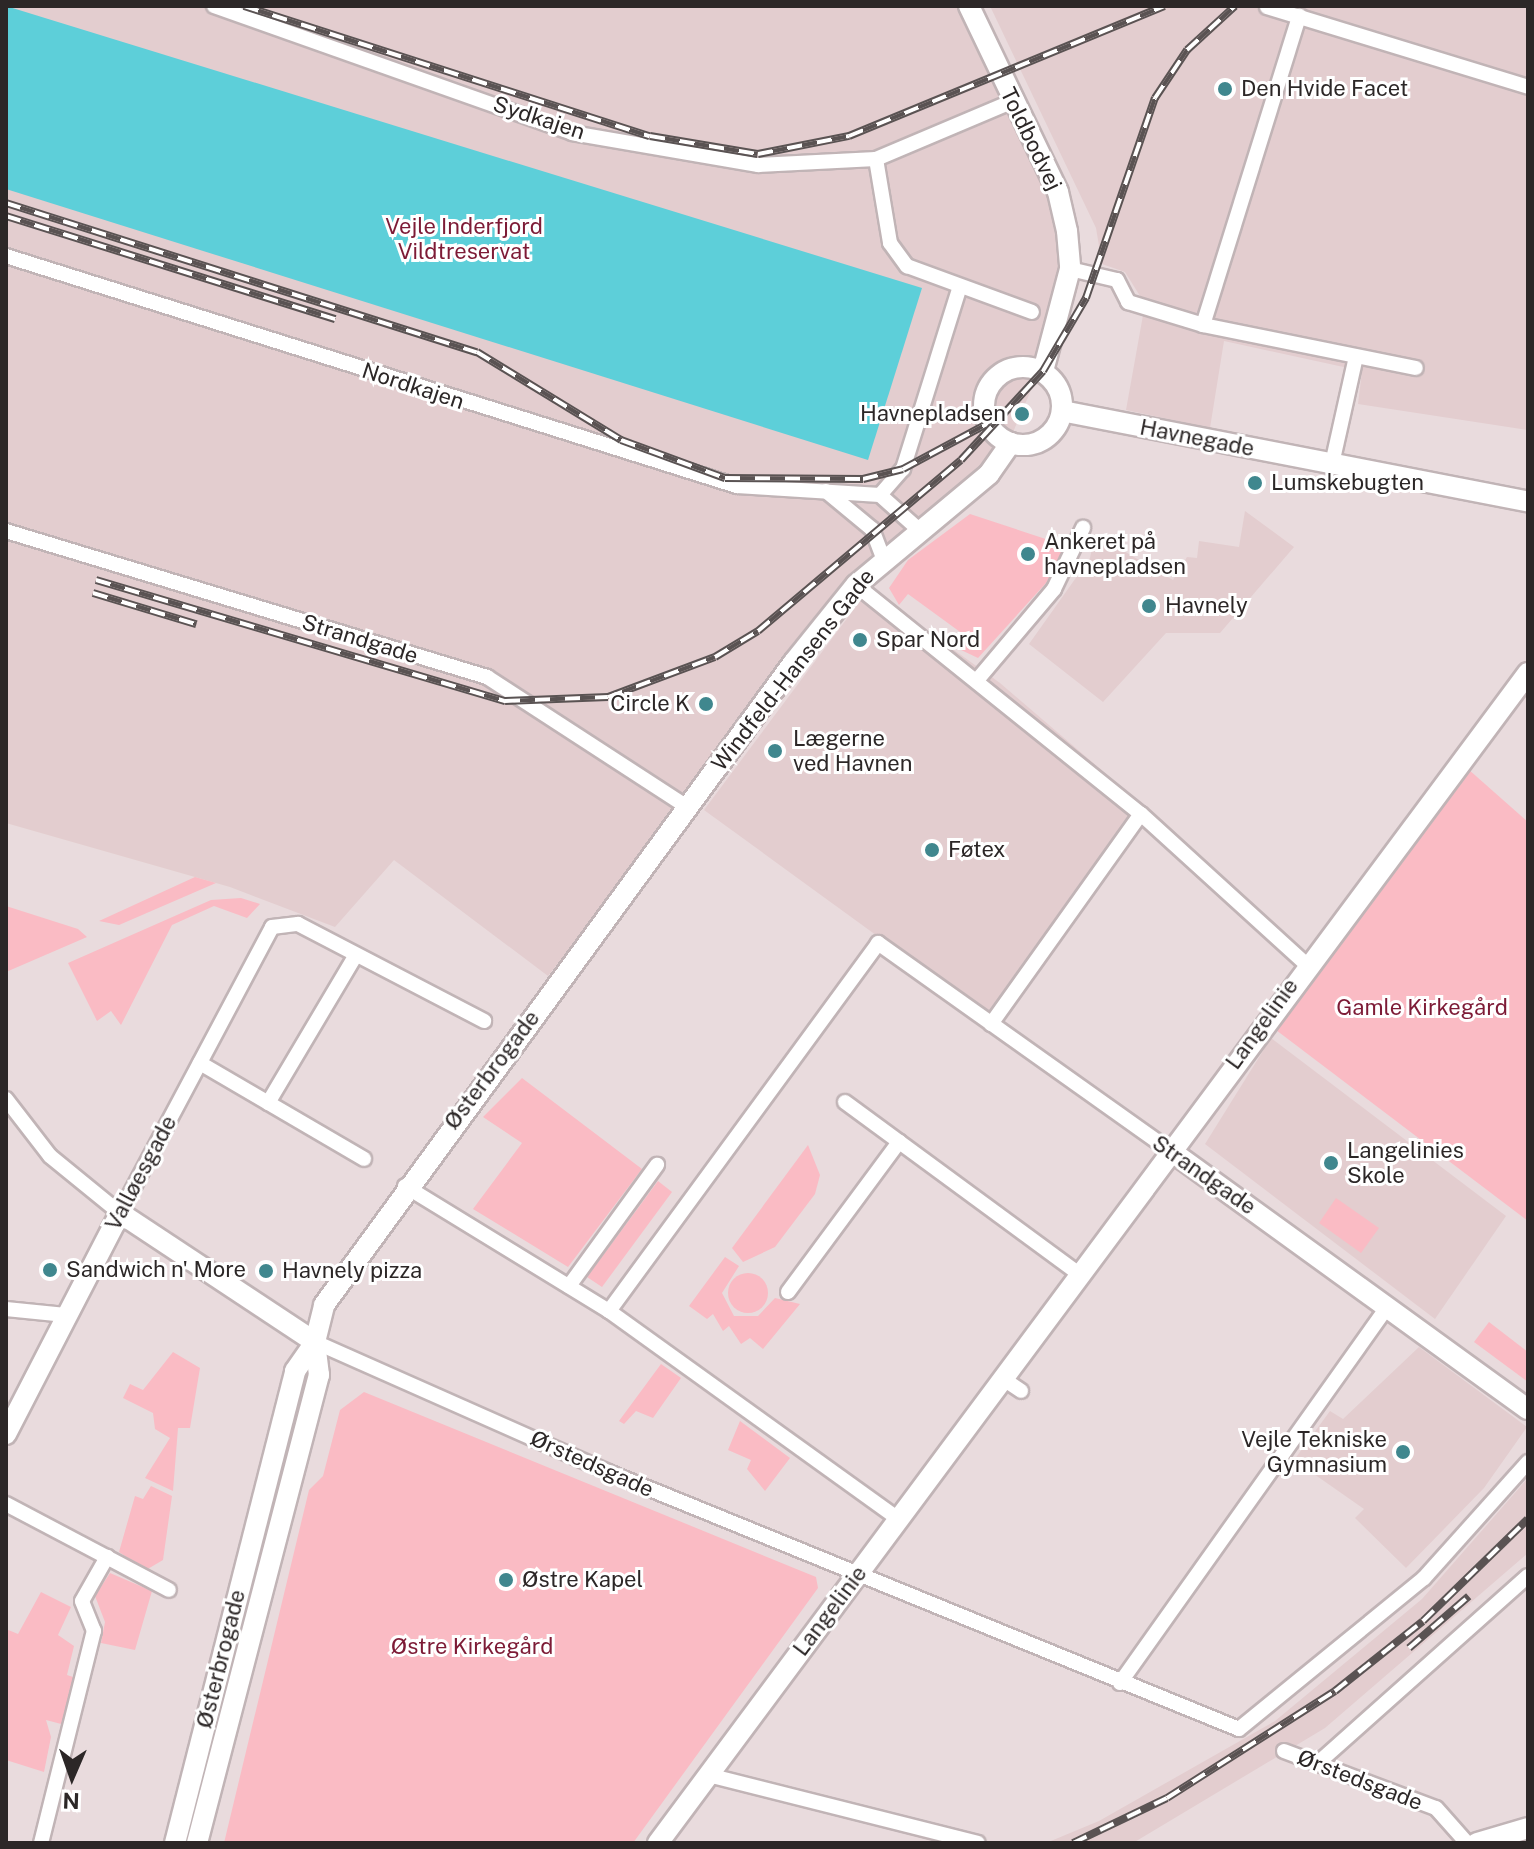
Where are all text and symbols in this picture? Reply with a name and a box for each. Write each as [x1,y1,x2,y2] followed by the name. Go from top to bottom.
[1241,76,1408,102] place label: Den Hvide Facet
[1216,80,1234,98] marker: Den Hvide Facet
[995,83,1067,195] street label: Toldbodvej
[490,91,588,145] street label: Sydkajen
[385,213,543,264] park label: Vejle Inderfjord Vildtreservat
[359,357,467,415] street label: Nordkajen
[860,401,1006,427] place label: Havnepladsen
[1013,405,1031,423] marker: Havnepladsen
[1138,414,1256,462] street label: Havnegade
[1271,470,1424,496] place label: Lumskebugten
[1246,474,1264,492] marker: Lumskebugten
[1044,528,1186,580] place label: Ankeret på havnepladsen
[1019,545,1037,563] marker: Ankeret på havnepladsen
[706,564,880,776] street label: Windfeld-Hansens Gade
[1165,593,1248,619] place label: Havnely
[1140,597,1158,615] marker: Havnely
[299,609,421,669] street label: Strandgade
[876,627,980,653] place label: Spar Nord
[851,631,869,649] marker: Spar Nord
[610,691,690,717] place label: Circle K
[697,695,715,713] marker: Circle K
[793,725,912,776] place label: Lægerne ved Havnen
[764,740,786,762] marker: Lægerne ved Havnen
[948,837,1005,863] place label: Føtex
[923,841,941,859] marker: Føtex
[1220,973,1304,1075] street label: Langelinie
[1336,995,1508,1021] park label: Gamle Kirkegård
[439,1005,545,1135] street label: Østerbrogade
[100,1111,182,1235] street label: Valløesgade
[1147,1130,1261,1220] street label: Strandgade
[1347,1137,1464,1188] place label: Langelinies Skole
[1322,1154,1340,1172] marker: Langelinies Skole
[66,1257,246,1283] place label: Sandwich n' More
[282,1258,422,1284] place label: Havnely pizza
[41,1261,59,1279] marker: Sandwich n' More
[257,1262,275,1280] marker: Havnely pizza
[526,1425,658,1503] street label: Ørstedsgade
[1241,1426,1387,1478] place label: Vejle Tekniske Gymnasium
[1394,1443,1412,1461] marker: Vejle Tekniske Gymnasium
[788,1561,872,1661] street label: Langelinie
[522,1567,643,1593] place label: Østre Kapel
[497,1571,515,1589] marker: Østre Kapel
[191,1587,251,1731] street label: Østerbrogade
[391,1634,553,1660] park label: Østre Kirkegård
[32,1737,112,1817] north arrow
[1294,1744,1426,1816] street label: Ørstedsgade
[62,1788,80,1814] text: N

